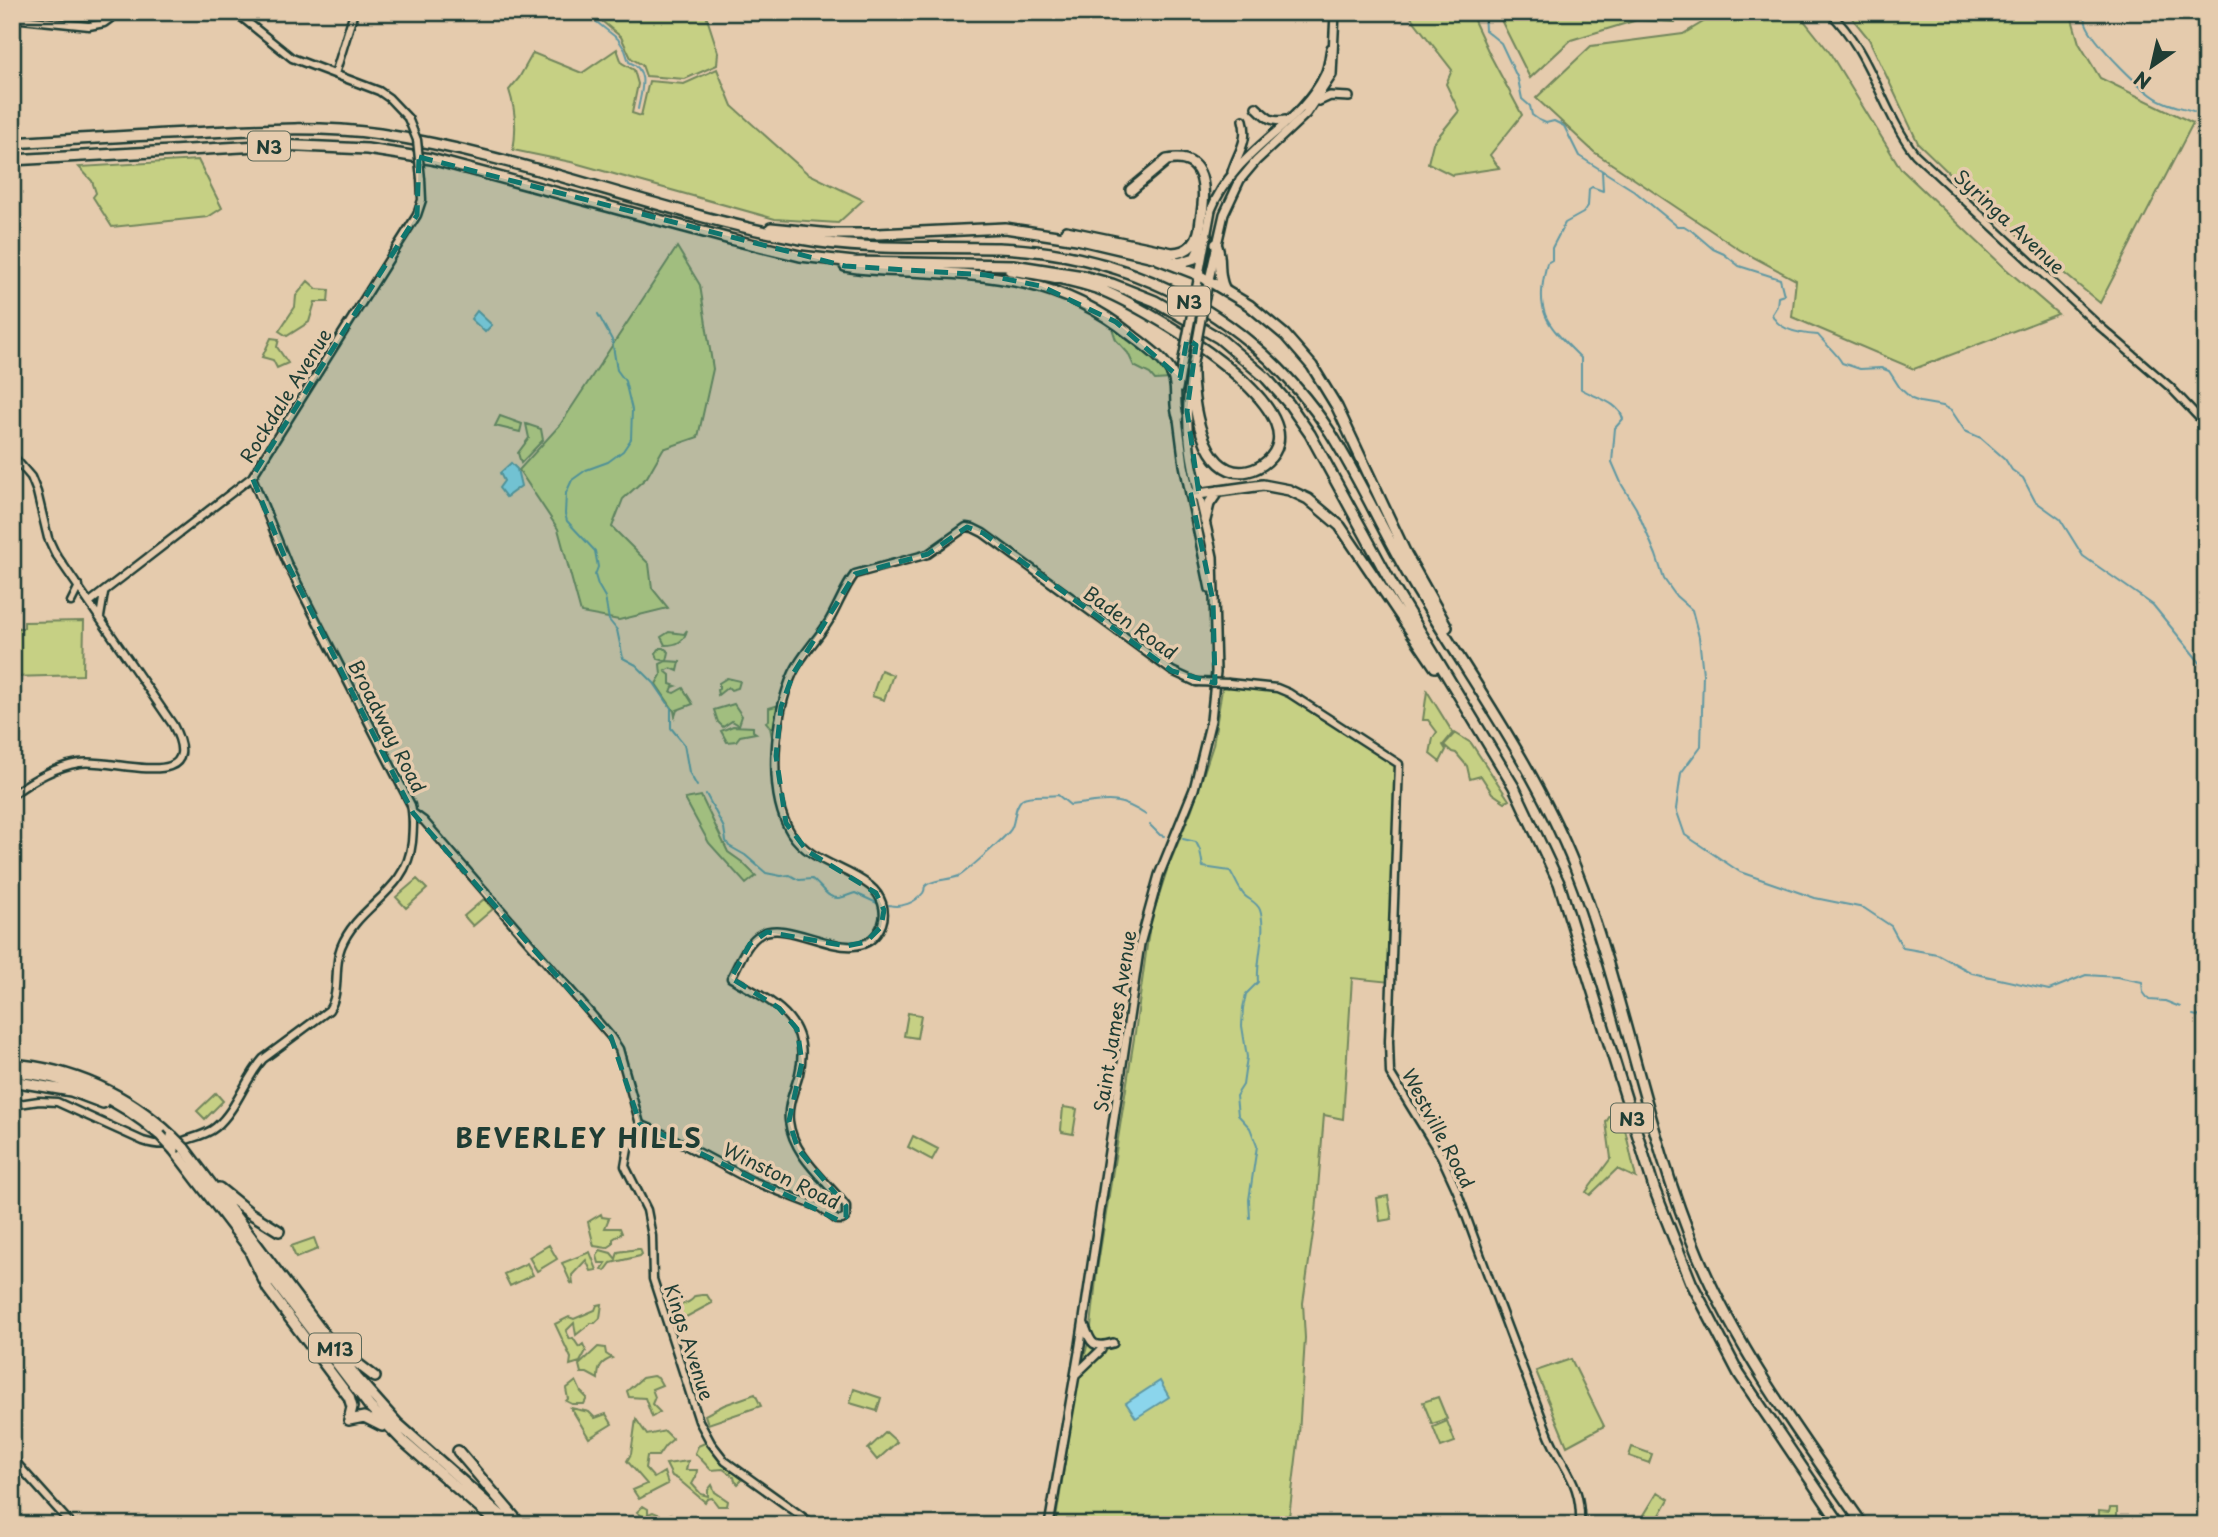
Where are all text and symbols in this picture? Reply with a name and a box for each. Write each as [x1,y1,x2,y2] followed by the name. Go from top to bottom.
[2116,32,2186,102] north arrow
[2128,65,2156,97] text: N
[248,132,290,160] road number: N3
[1948,162,2072,280] street label: Syringa Avenue
[1168,286,1210,316] road number: N3
[232,322,338,468] street label: Rockdale Avenue
[1078,578,1184,666] street label: Baden Road
[342,655,434,797] street label: Broadway Road
[1086,928,1142,1114] street label: Saint James Avenue
[1396,1063,1482,1193] street label: Westville Road
[1611,1104,1653,1133] road number: N3
[455,1118,703,1157] district label: BEVERLEY HILLS
[719,1135,845,1215] street label: Winston Road
[658,1280,722,1404] street label: Kings Avenue
[309,1334,361,1363] road number: M13

